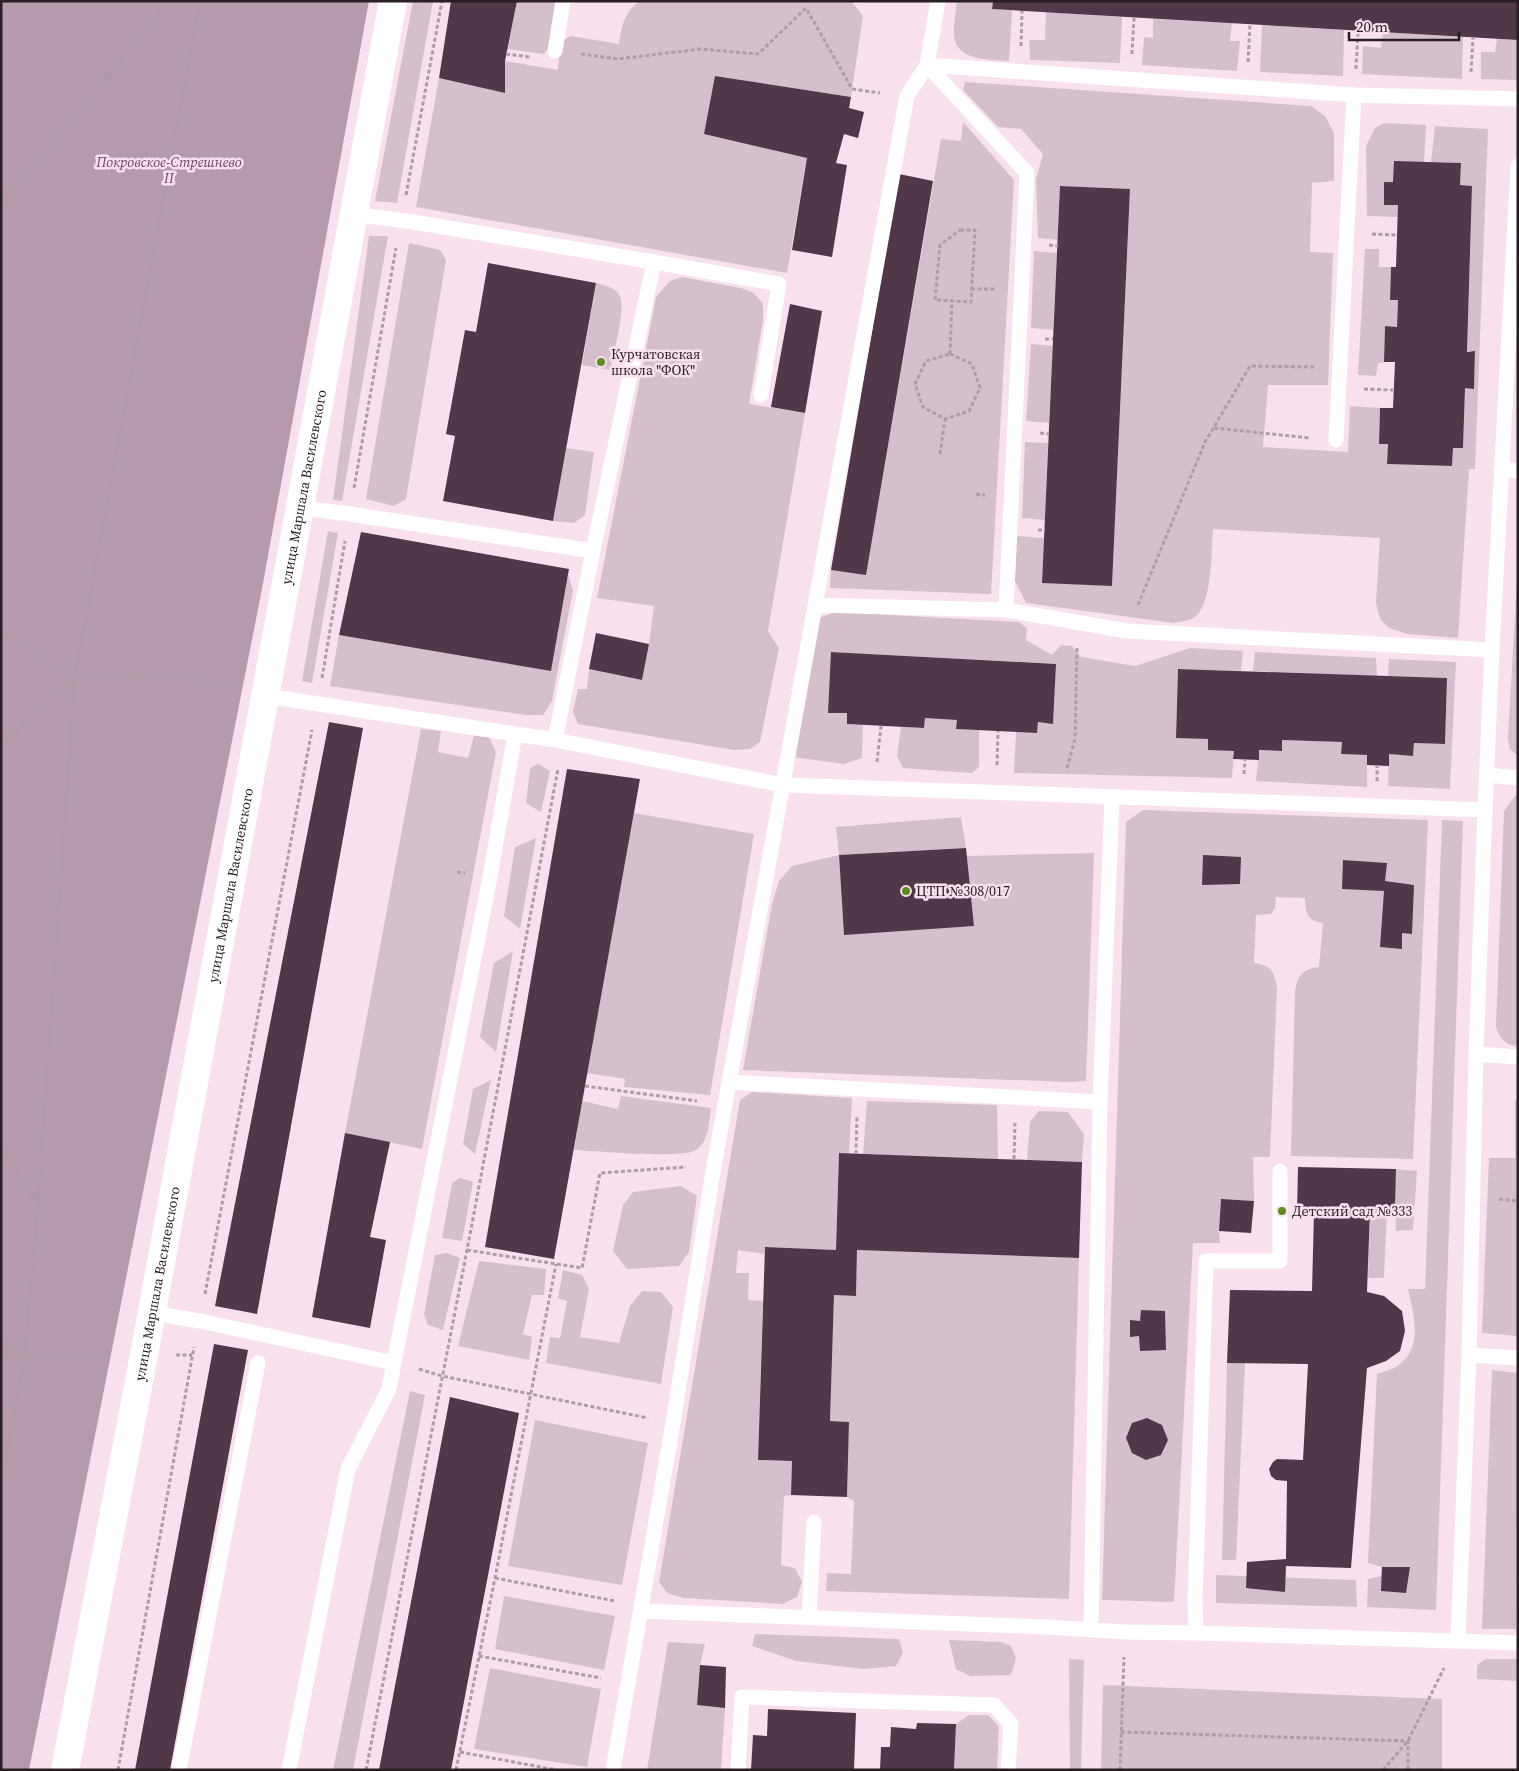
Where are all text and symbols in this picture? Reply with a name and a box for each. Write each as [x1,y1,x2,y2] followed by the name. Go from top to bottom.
[1349,10,1459,42] scale bar
[1356,16,1388,37] text: 20 m
[95,152,242,188] park label: Покровское-Стрешнево II
[611,344,701,380] place label: Курчатовская школа "ФОК"
[595,356,607,368] marker: Курчатовская школа "ФОК"
[276,388,331,586] street label: улица Маршала Василевского
[203,786,258,984] street label: улица Маршала Василевского
[916,881,1010,901] place label: ЦТП №308/017
[900,885,912,897] marker: ЦТП №308/017
[129,1184,185,1383] street label: улица Маршала Василевского
[1292,1201,1412,1221] place label: Детский сад №333
[1276,1205,1288,1217] marker: Детский сад №333

